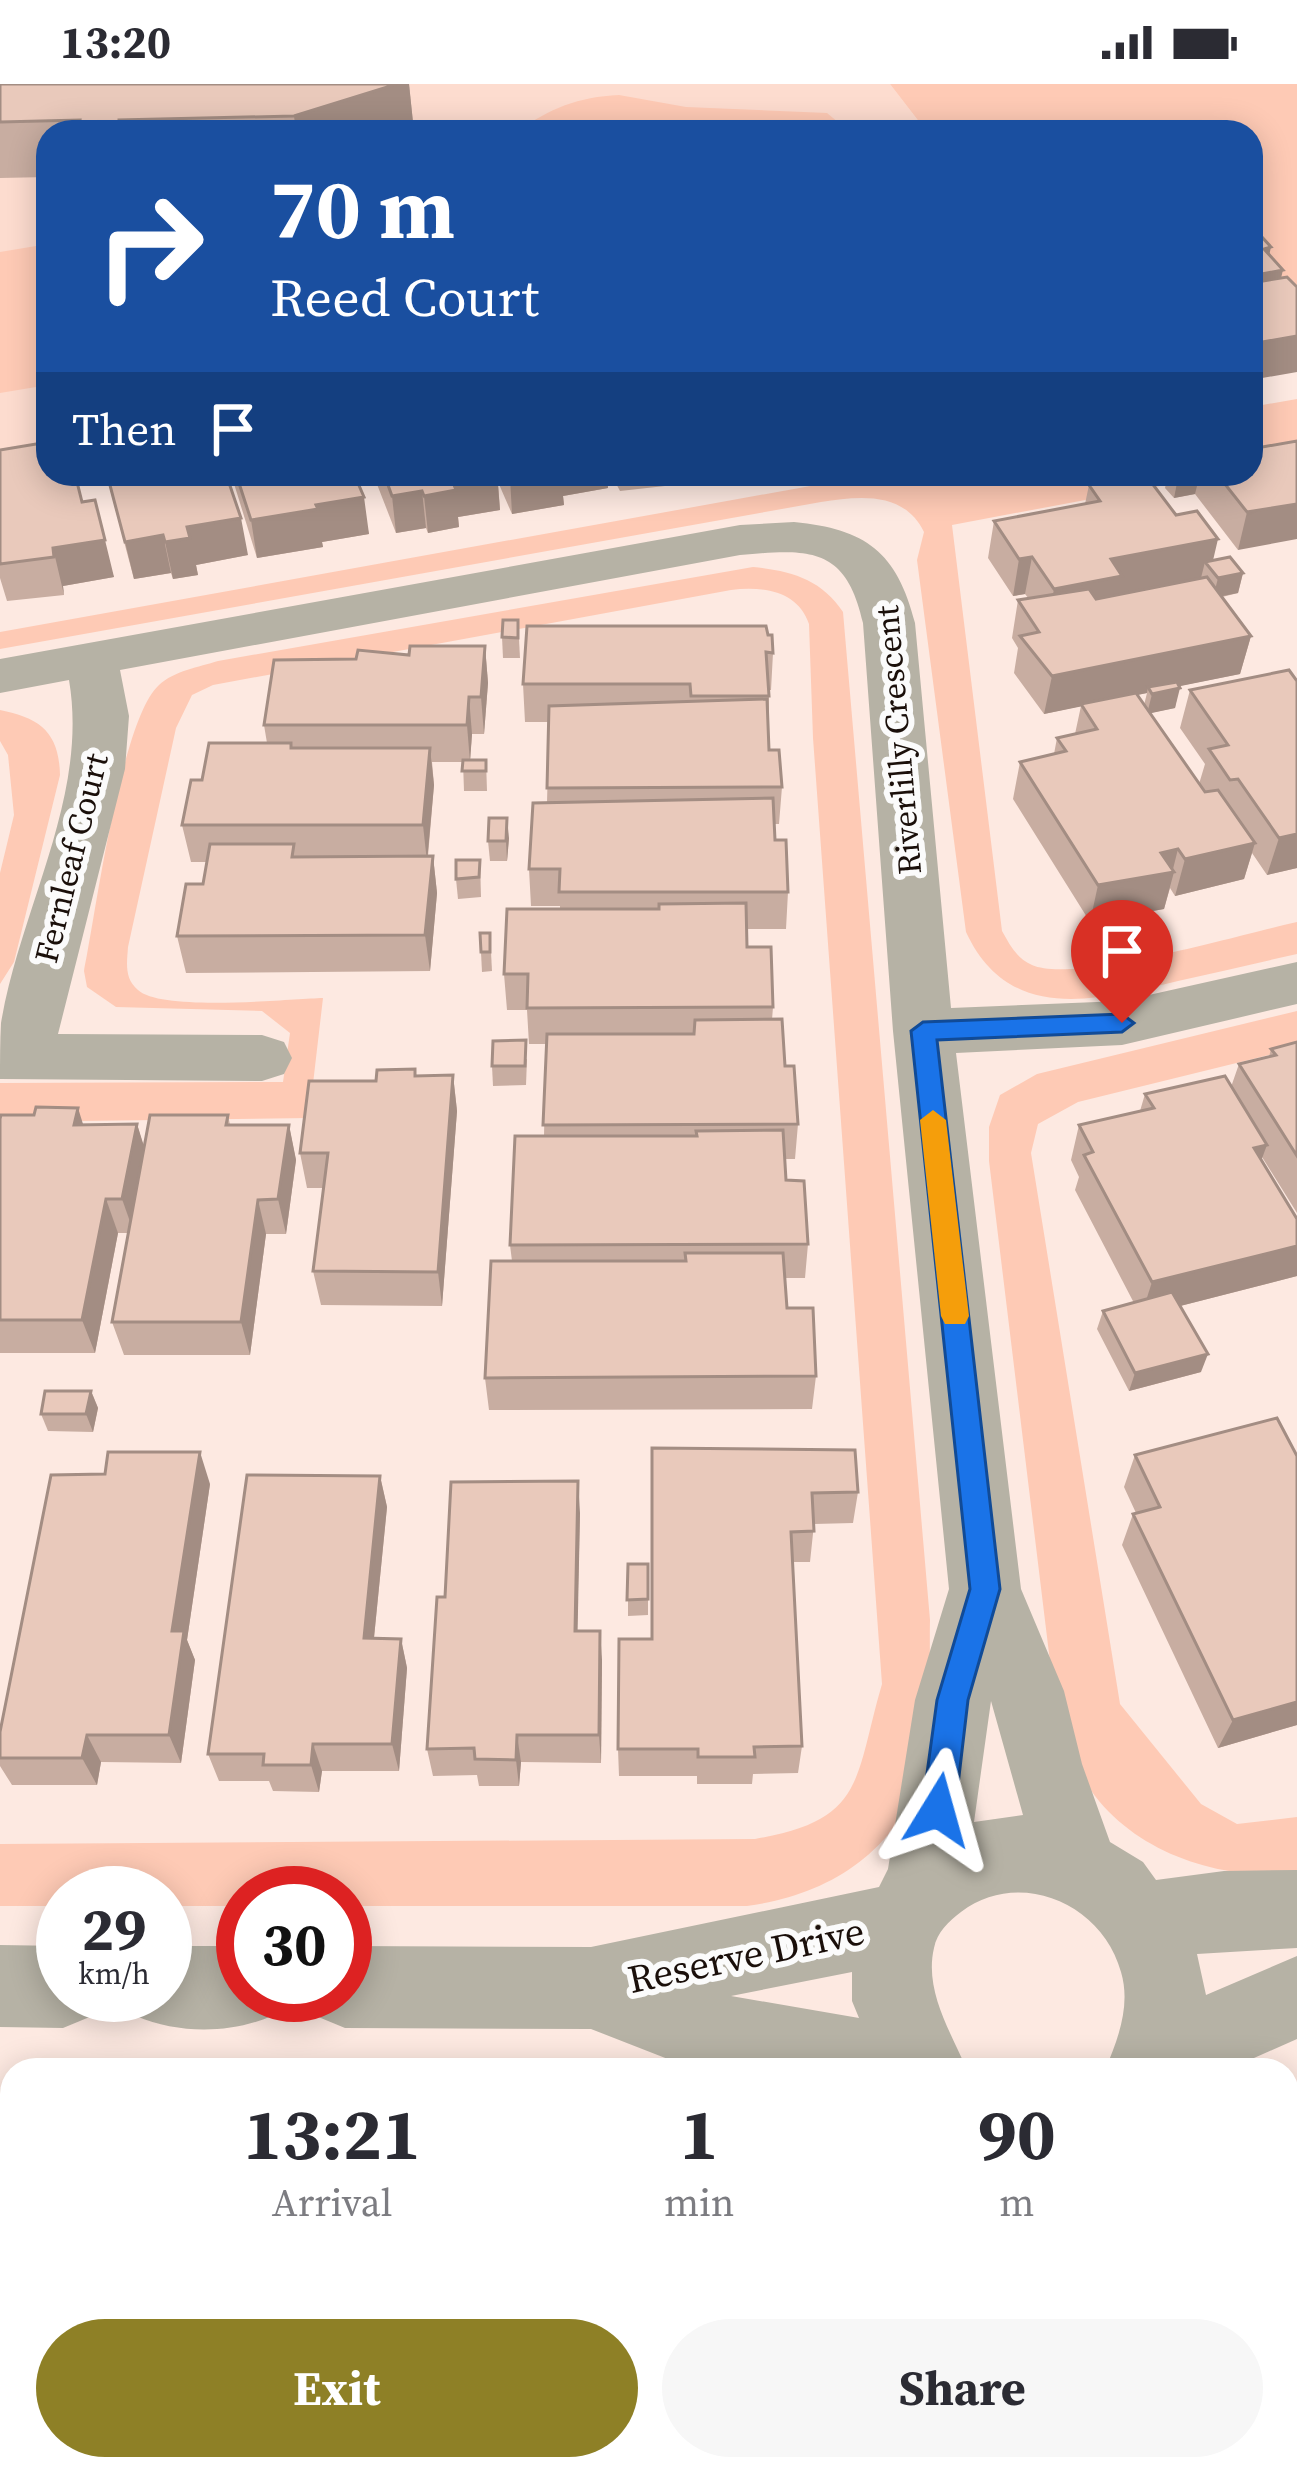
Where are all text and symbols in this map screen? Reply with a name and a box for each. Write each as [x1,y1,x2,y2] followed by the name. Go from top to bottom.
[60,11,171,73] text: 13:20
[270,151,455,266] text: 70 m
[72,168,228,324] icon: right
[270,260,539,334] text: Reed Court
[200,396,266,462] icon: arrive
[72,398,176,460] text: Then
[864,603,932,876] street label: Riverlilly Crescent
[23,748,119,967] street label: Fernleaf Court
[1071,900,1173,1023] pin
[1089,918,1155,984] icon: arrive
[875,1747,1001,1873] position arrow
[216,1866,372,2022] speed limit sign: 30
[81,1888,147,1970] text: 29
[623,1904,869,2006] street label: Reserve Drive
[78,1953,150,1994] text: km/h
[243,2084,421,2183] text: 13:21
[680,2084,719,2183] text: 1
[978,2084,1056,2183] text: 90
[272,2176,392,2229] text: Arrival
[664,2176,735,2229] text: min
[999,2176,1034,2229] text: m
[36,2319,638,2457] button: Exit
[662,2319,1263,2457] button: Share

